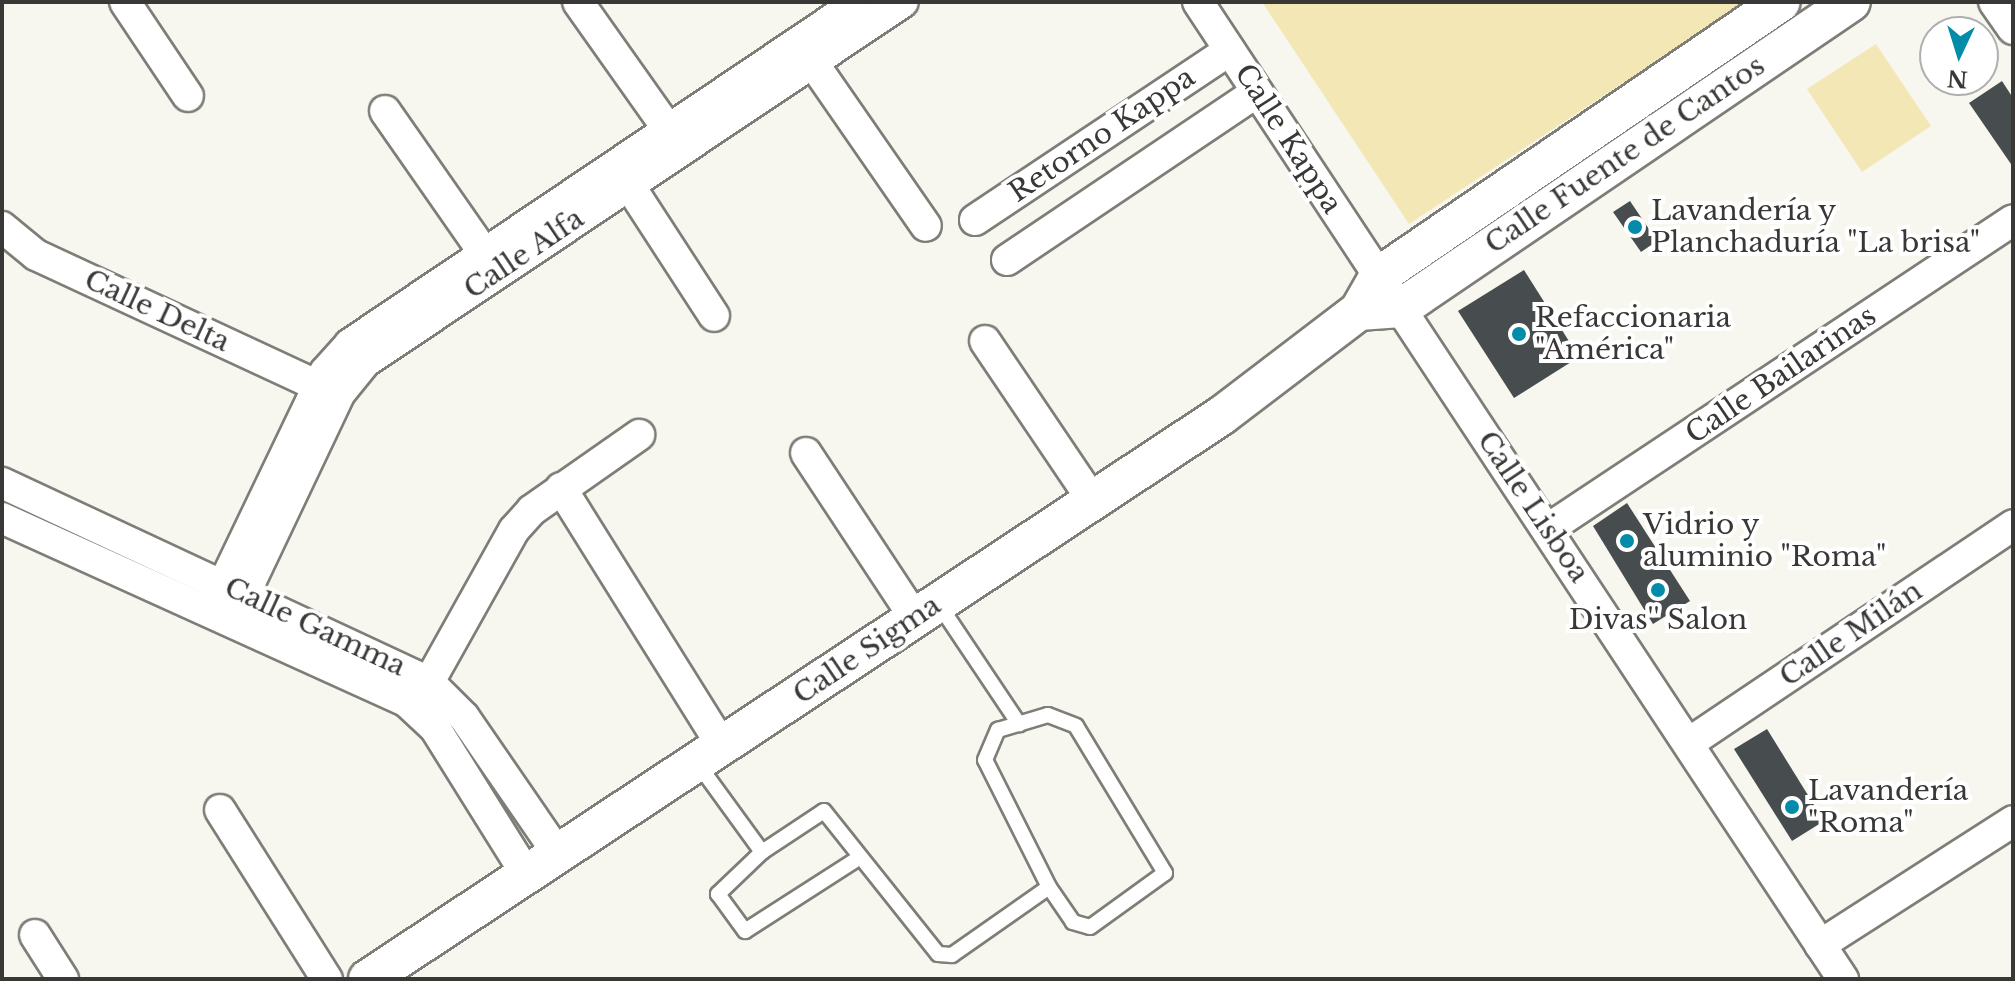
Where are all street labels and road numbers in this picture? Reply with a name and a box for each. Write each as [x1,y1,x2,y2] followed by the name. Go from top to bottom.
[1479,49,1771,261] street label: Calle Fuente de Cantos
[1227,58,1349,220] street label: Calle Kappa
[1003,60,1201,210] street label: Retorno Kappa
[457,201,591,307] street label: Calle Alfa
[79,263,235,359] street label: Calle Delta
[1680,299,1882,451] street label: Calle Bailarinas
[1470,425,1596,589] street label: Calle Lisboa
[219,570,411,684] street label: Calle Gamma
[1774,574,1928,694] street label: Calle Milán
[787,588,947,712] street label: Calle Sigma

